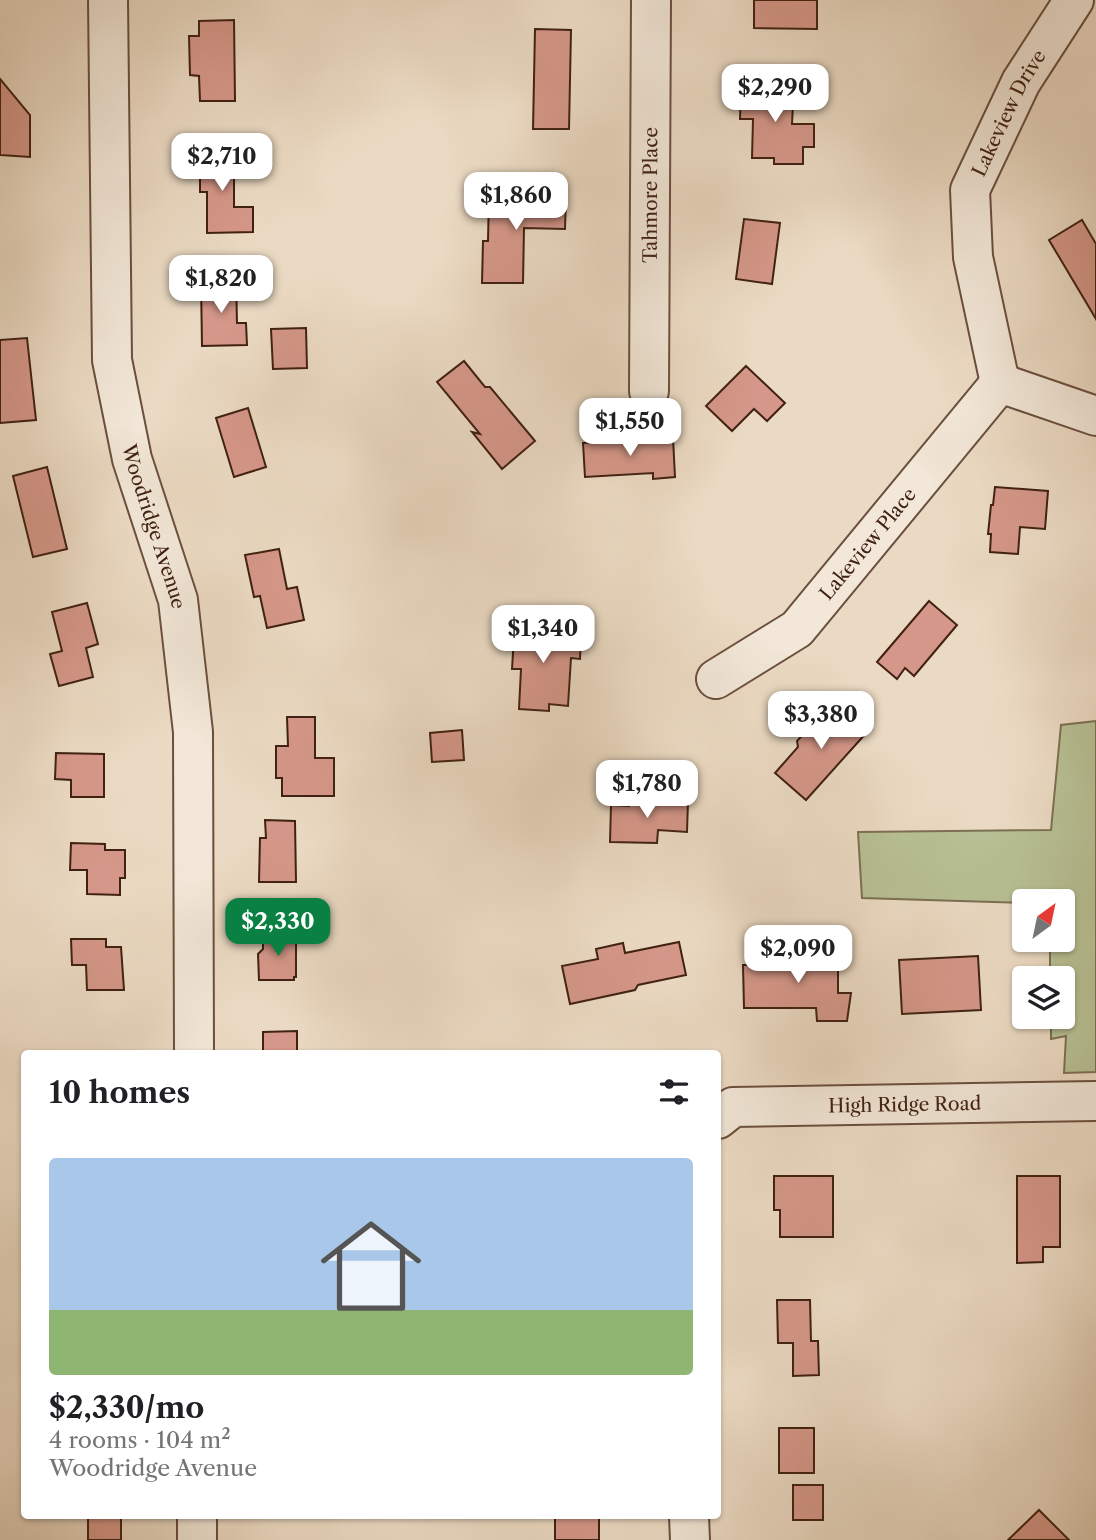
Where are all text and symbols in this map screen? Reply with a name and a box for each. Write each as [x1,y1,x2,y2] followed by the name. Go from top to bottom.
[967,45,1050,180] street label: Lakeview Drive
[718,64,832,124] pin: $2,290
[738,73,812,101] text: $2,290
[638,127,662,263] street label: Tahmore Place
[165,134,279,193] pin: $2,710
[187,142,257,170] text: $2,710
[459,173,573,232] pin: $1,860
[480,181,552,209] text: $1,860
[164,256,278,315] pin: $1,820
[185,264,257,292] text: $1,820
[573,398,687,458] pin: $1,550
[595,407,665,435] text: $1,550
[118,441,190,610] street label: Woodridge Avenue
[815,483,920,604] street label: Lakeview Place
[486,606,600,665] pin: $1,340
[508,614,578,642] text: $1,340
[764,692,878,751] pin: $3,380
[784,700,858,728] text: $3,380
[590,760,704,820] pin: $1,780
[612,769,682,797] text: $1,780
[1012,889,1074,952] north arrow
[1012,889,1075,1029] map controls
[221,898,335,958] pin: $2,330
[241,907,315,935] text: $2,330
[741,926,855,985] pin: $2,090
[760,934,836,962] text: $2,090
[1012,966,1075,1029] button: layers
[655,1073,693,1111] icon: filters
[49,1074,190,1111] text: 10 homes
[828,1091,982,1117] street label: High Ridge Road
[308,1203,434,1329] icon: home
[49,1389,204,1426] text: $2,330/mo
[49,1426,231,1454] text: 4 rooms · 104 m²
[49,1454,257,1482] text: Woodridge Avenue

